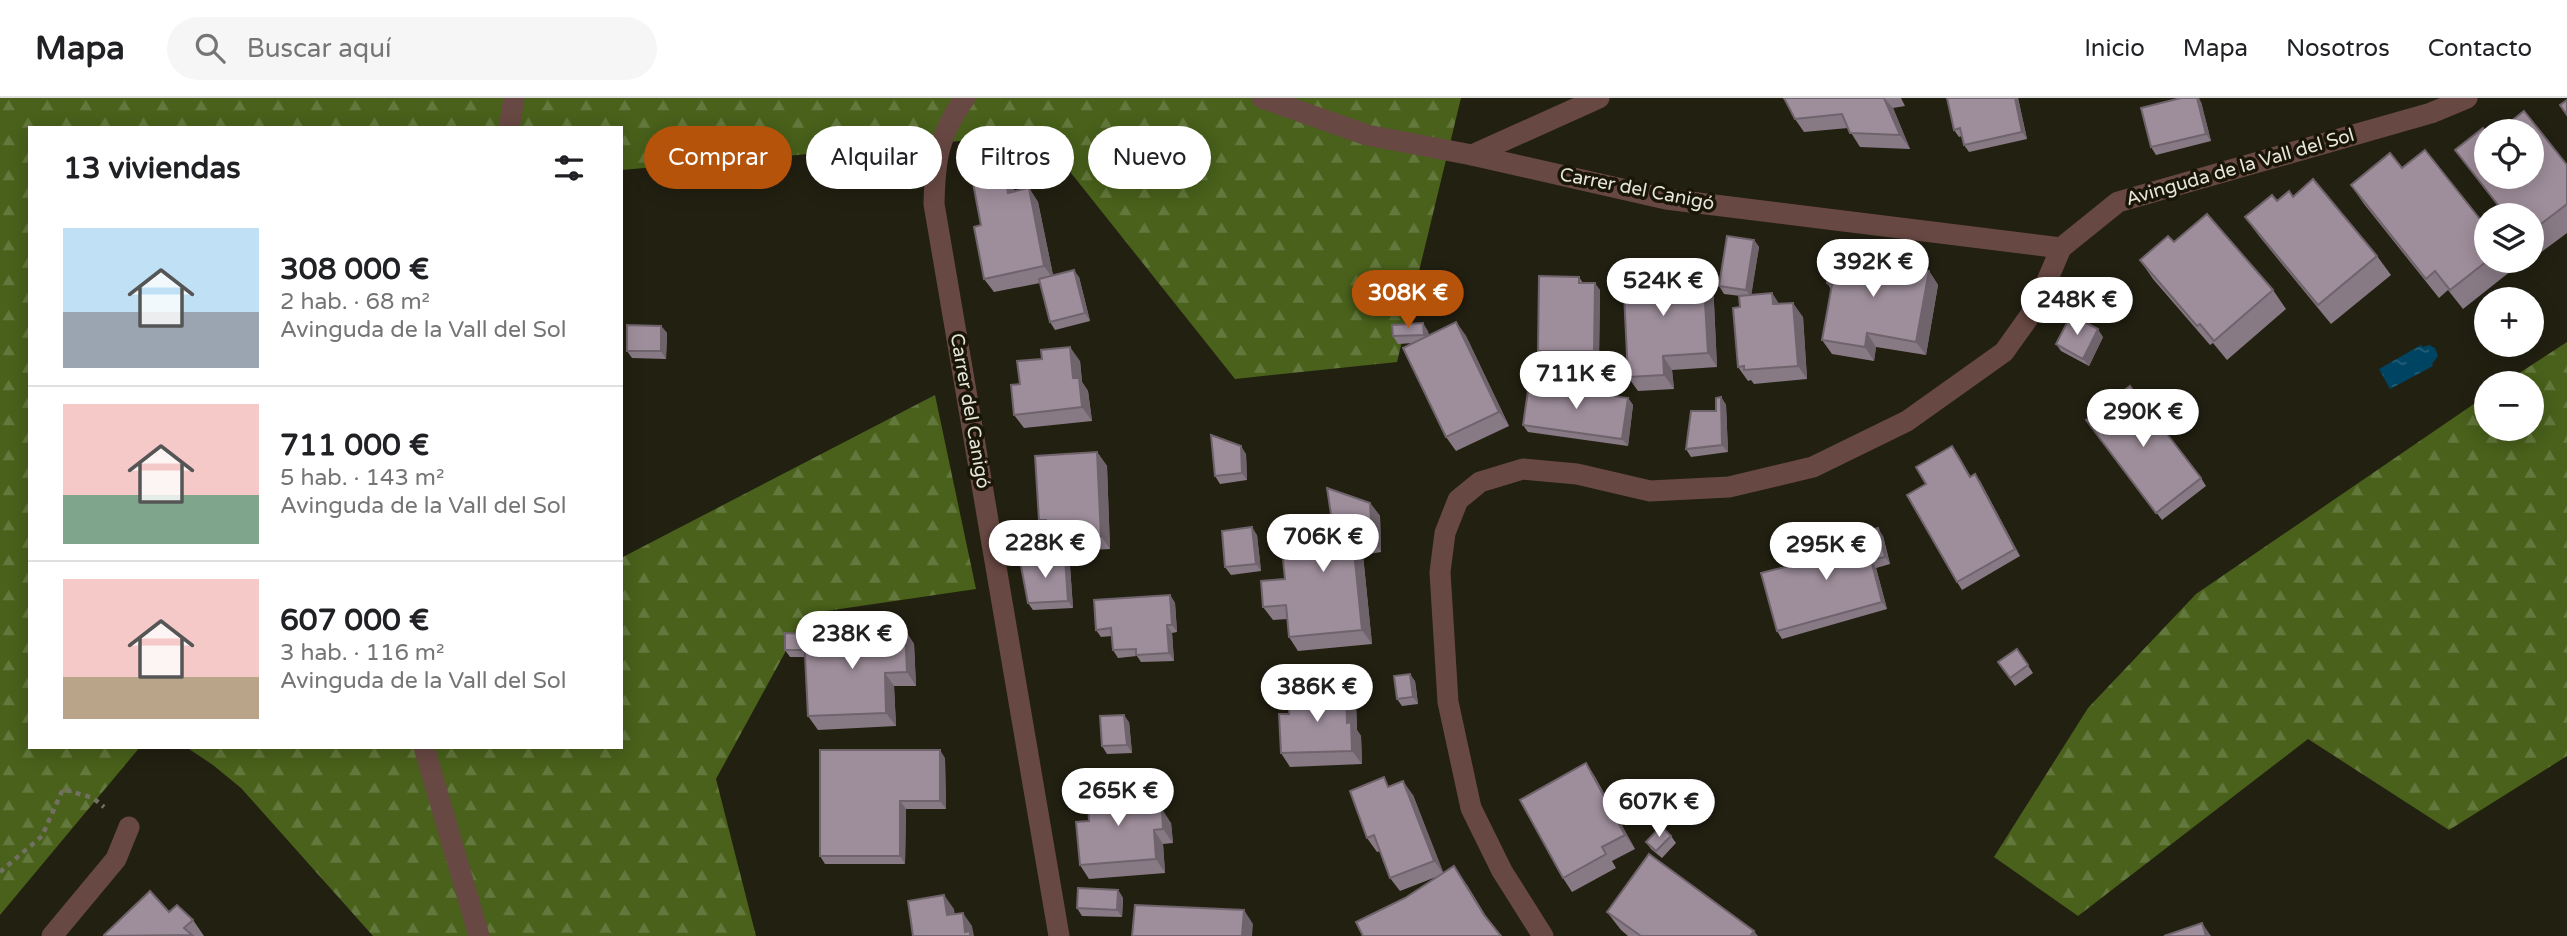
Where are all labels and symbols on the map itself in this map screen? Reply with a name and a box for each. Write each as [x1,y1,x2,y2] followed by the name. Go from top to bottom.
[2123,124,2357,210] street label: Avinguda de la Vall del Sol
[1558,163,1716,215] street label: Carrer del Canigó
[1816,240,1930,299] pin: 392K €
[1606,258,1720,318] pin: 524K €
[1351,271,1465,330] pin: 308K €
[2020,278,2134,337] pin: 248K €
[946,332,994,490] street label: Carrer del Canigó
[1519,352,1633,411] pin: 711K €
[2086,390,2200,449] pin: 290K €
[1266,514,1380,574] pin: 706K €
[988,520,1102,580] pin: 228K €
[1769,522,1883,582] pin: 295K €
[795,612,909,671] pin: 238K €
[1260,664,1374,724] pin: 386K €
[1061,768,1175,828] pin: 265K €
[1602,780,1716,839] pin: 607K €

